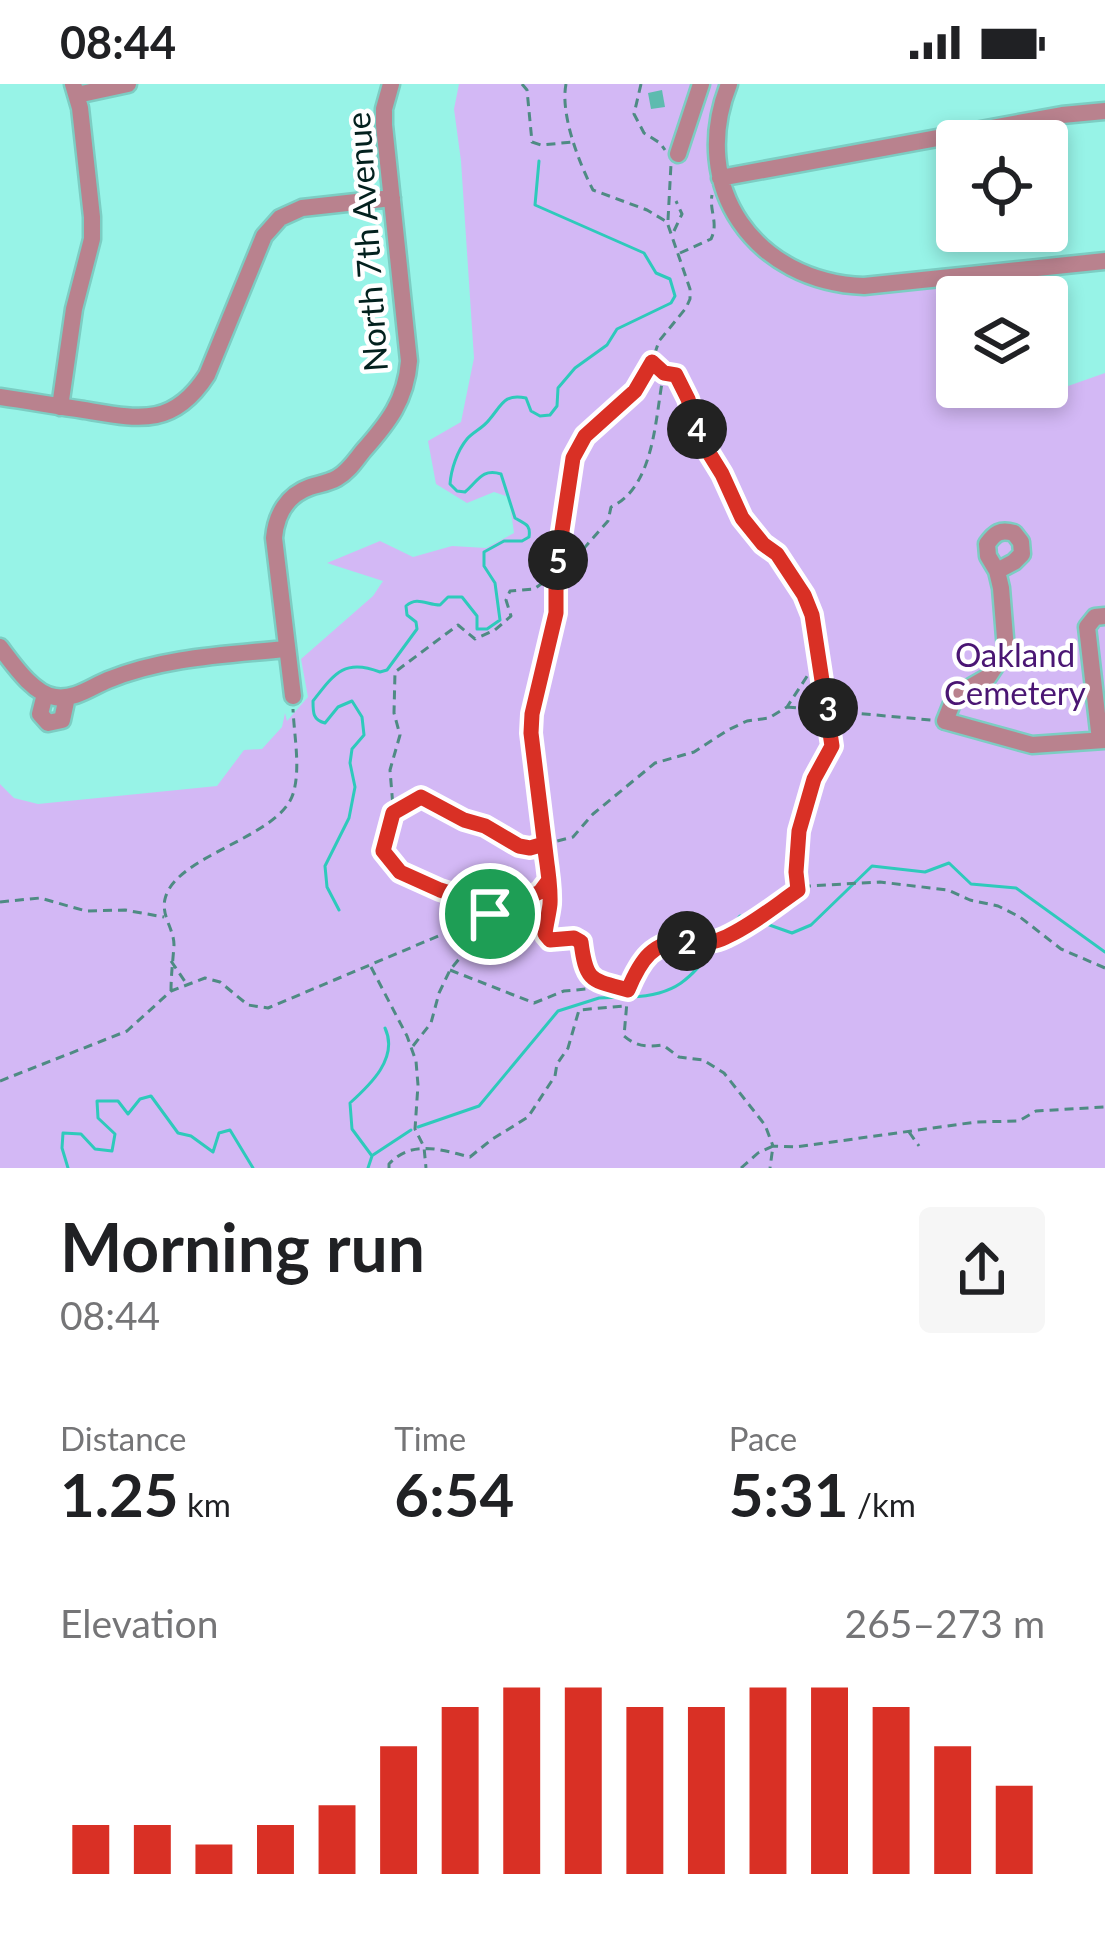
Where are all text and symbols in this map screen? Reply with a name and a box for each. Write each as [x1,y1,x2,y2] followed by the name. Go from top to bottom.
[60,15,176,69] text: 08:44
[337,111,395,373] street label: North 7th Avenue
[936,120,1068,408] map controls
[936,120,1068,252] button: locate
[936,276,1068,408] button: layers
[667,399,727,459] pin: 4
[687,409,707,449] text: 4
[528,530,588,590] pin: 5
[548,540,568,580] text: 5
[944,634,1086,712] park label: Oakland Cemetery
[798,678,858,738] pin: 3
[818,688,838,728] text: 3
[439,863,541,965] pin
[457,881,523,947] icon: arrive
[657,911,717,971] pin: 2
[677,921,697,961] text: 2
[60,1207,425,1286] text: Morning run
[919,1207,1045,1333] button: share
[60,1292,160,1338] text: 08:44
[60,1418,187,1458] text: Distance
[394,1418,466,1458] text: Time
[729,1418,797,1458] text: Pace
[60,1458,179,1530] text: 1.25
[394,1458,514,1530] text: 6:54
[729,1458,849,1530] text: 5:31
[179,1484,231,1524] text: km
[849,1484,916,1524] text: /km
[60,1600,218,1646] text: Elevation
[845,1600,1045,1646] text: 265–273 m

